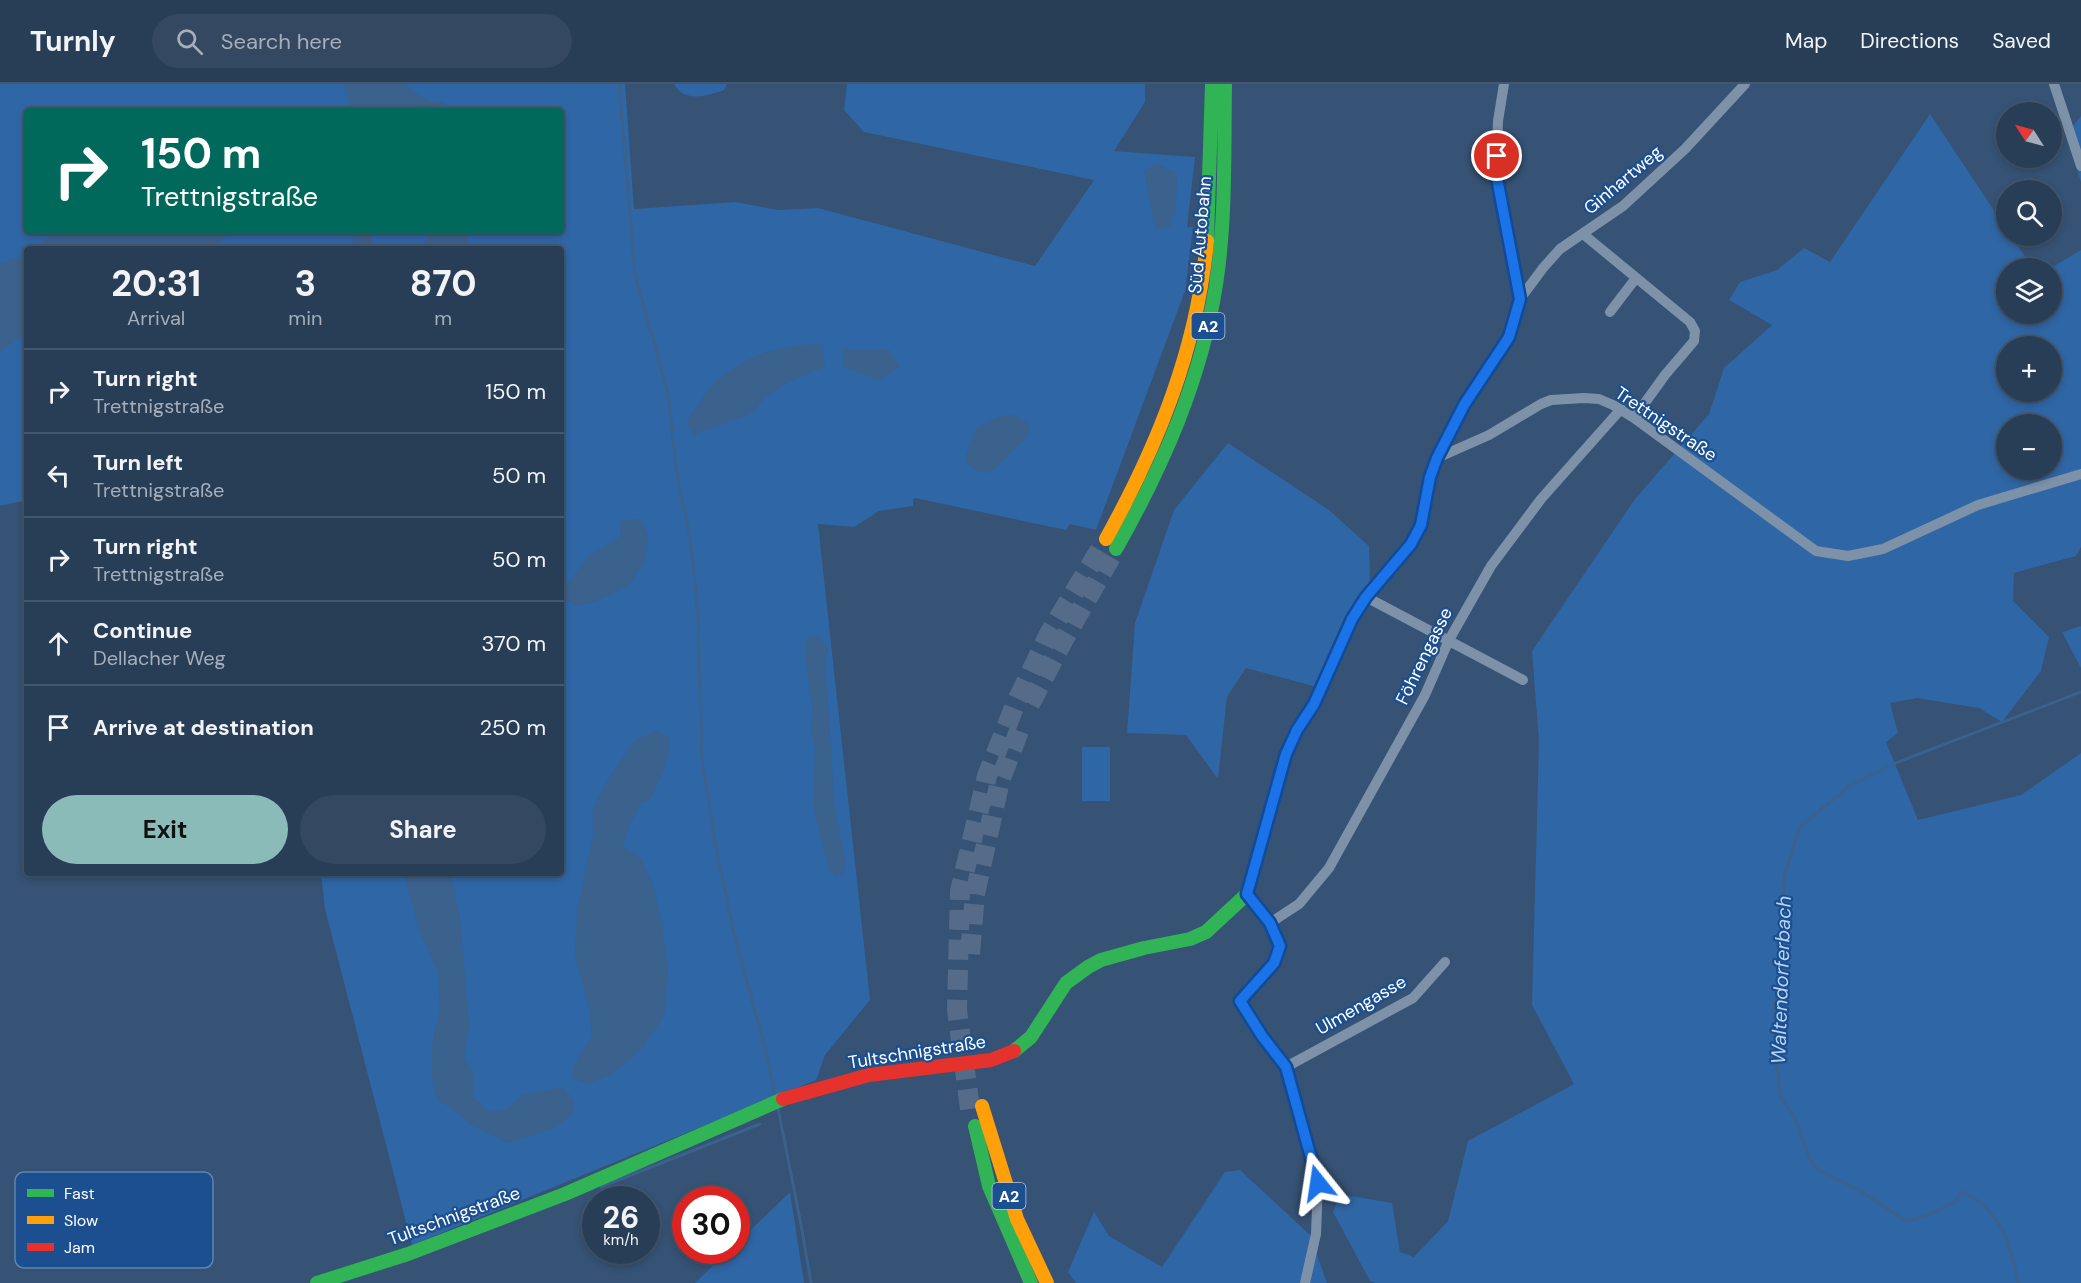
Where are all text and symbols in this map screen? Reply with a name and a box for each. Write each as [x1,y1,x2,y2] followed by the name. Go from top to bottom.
[152,14,572,68] search box
[30,23,116,60] text: Turnly
[173,25,206,58] icon: search
[221,27,342,56] text: Search here
[1785,27,1827,55] text: Map
[1860,27,1959,55] text: Directions
[1992,27,2051,55] text: Saved
[1996,102,2062,168] north arrow
[1996,102,2062,480] map controls
[141,126,261,181] text: 150 m
[1471,130,1522,181] pin
[42,132,120,210] icon: right
[1480,139,1513,172] icon: arrive
[1579,140,1667,220] street label: Ginhartweg
[1183,175,1217,295] street label: Süd Autobahn
[141,179,318,214] text: Trettnigstraße
[1996,180,2062,246] button: search
[1996,258,2062,324] button: layers
[111,260,201,307] text: 20:31
[295,260,316,307] text: 3
[410,260,477,307] text: 870
[127,305,185,331] text: Arrival
[288,305,322,331] text: min
[434,305,452,331] text: m
[1192,313,1224,339] road number: A2
[1996,336,2062,402] button: +
[93,364,198,393] text: Turn right
[42,375,75,408] icon: right
[485,377,546,406] text: 150 m
[1610,381,1722,467] street label: Trettnigstraße
[93,393,224,419] text: Trettnigstraße
[1996,414,2062,480] button: −
[93,448,183,477] text: Turn left
[42,459,75,492] icon: left
[492,461,546,490] text: 50 m
[93,477,224,503] text: Trettnigstraße
[93,532,198,561] text: Turn right
[42,543,75,576] icon: right
[492,545,546,574] text: 50 m
[93,561,224,587] text: Trettnigstraße
[1390,603,1458,709] street label: Föhrengasse
[93,616,192,645] text: Continue
[42,627,75,660] icon: ahead
[481,629,546,658] text: 370 m
[93,645,226,671] text: Dellacher Weg
[42,711,75,744] icon: arrive
[93,713,314,742] text: Arrive at destination
[479,713,546,742] text: 250 m
[42,795,288,864] button: Exit
[300,795,546,864] button: Share
[1765,895,1797,1065] water label: Waltendorferbach
[1311,969,1411,1041] street label: Ulmengasse
[846,1029,988,1075] street label: Tultschnigstraße
[1286,1151,1350,1215] position arrow
[15,1172,213,1268] legend
[385,1181,523,1251] street label: Tultschnigstraße
[64,1183,95,1204] text: Fast
[992,1183,1026,1209] road number: A2
[672,1186,750,1264] speed limit sign: 30
[603,1198,639,1237] text: 26
[64,1210,98,1231] text: Slow
[603,1230,639,1250] text: km/h
[64,1237,95,1258] text: Jam

